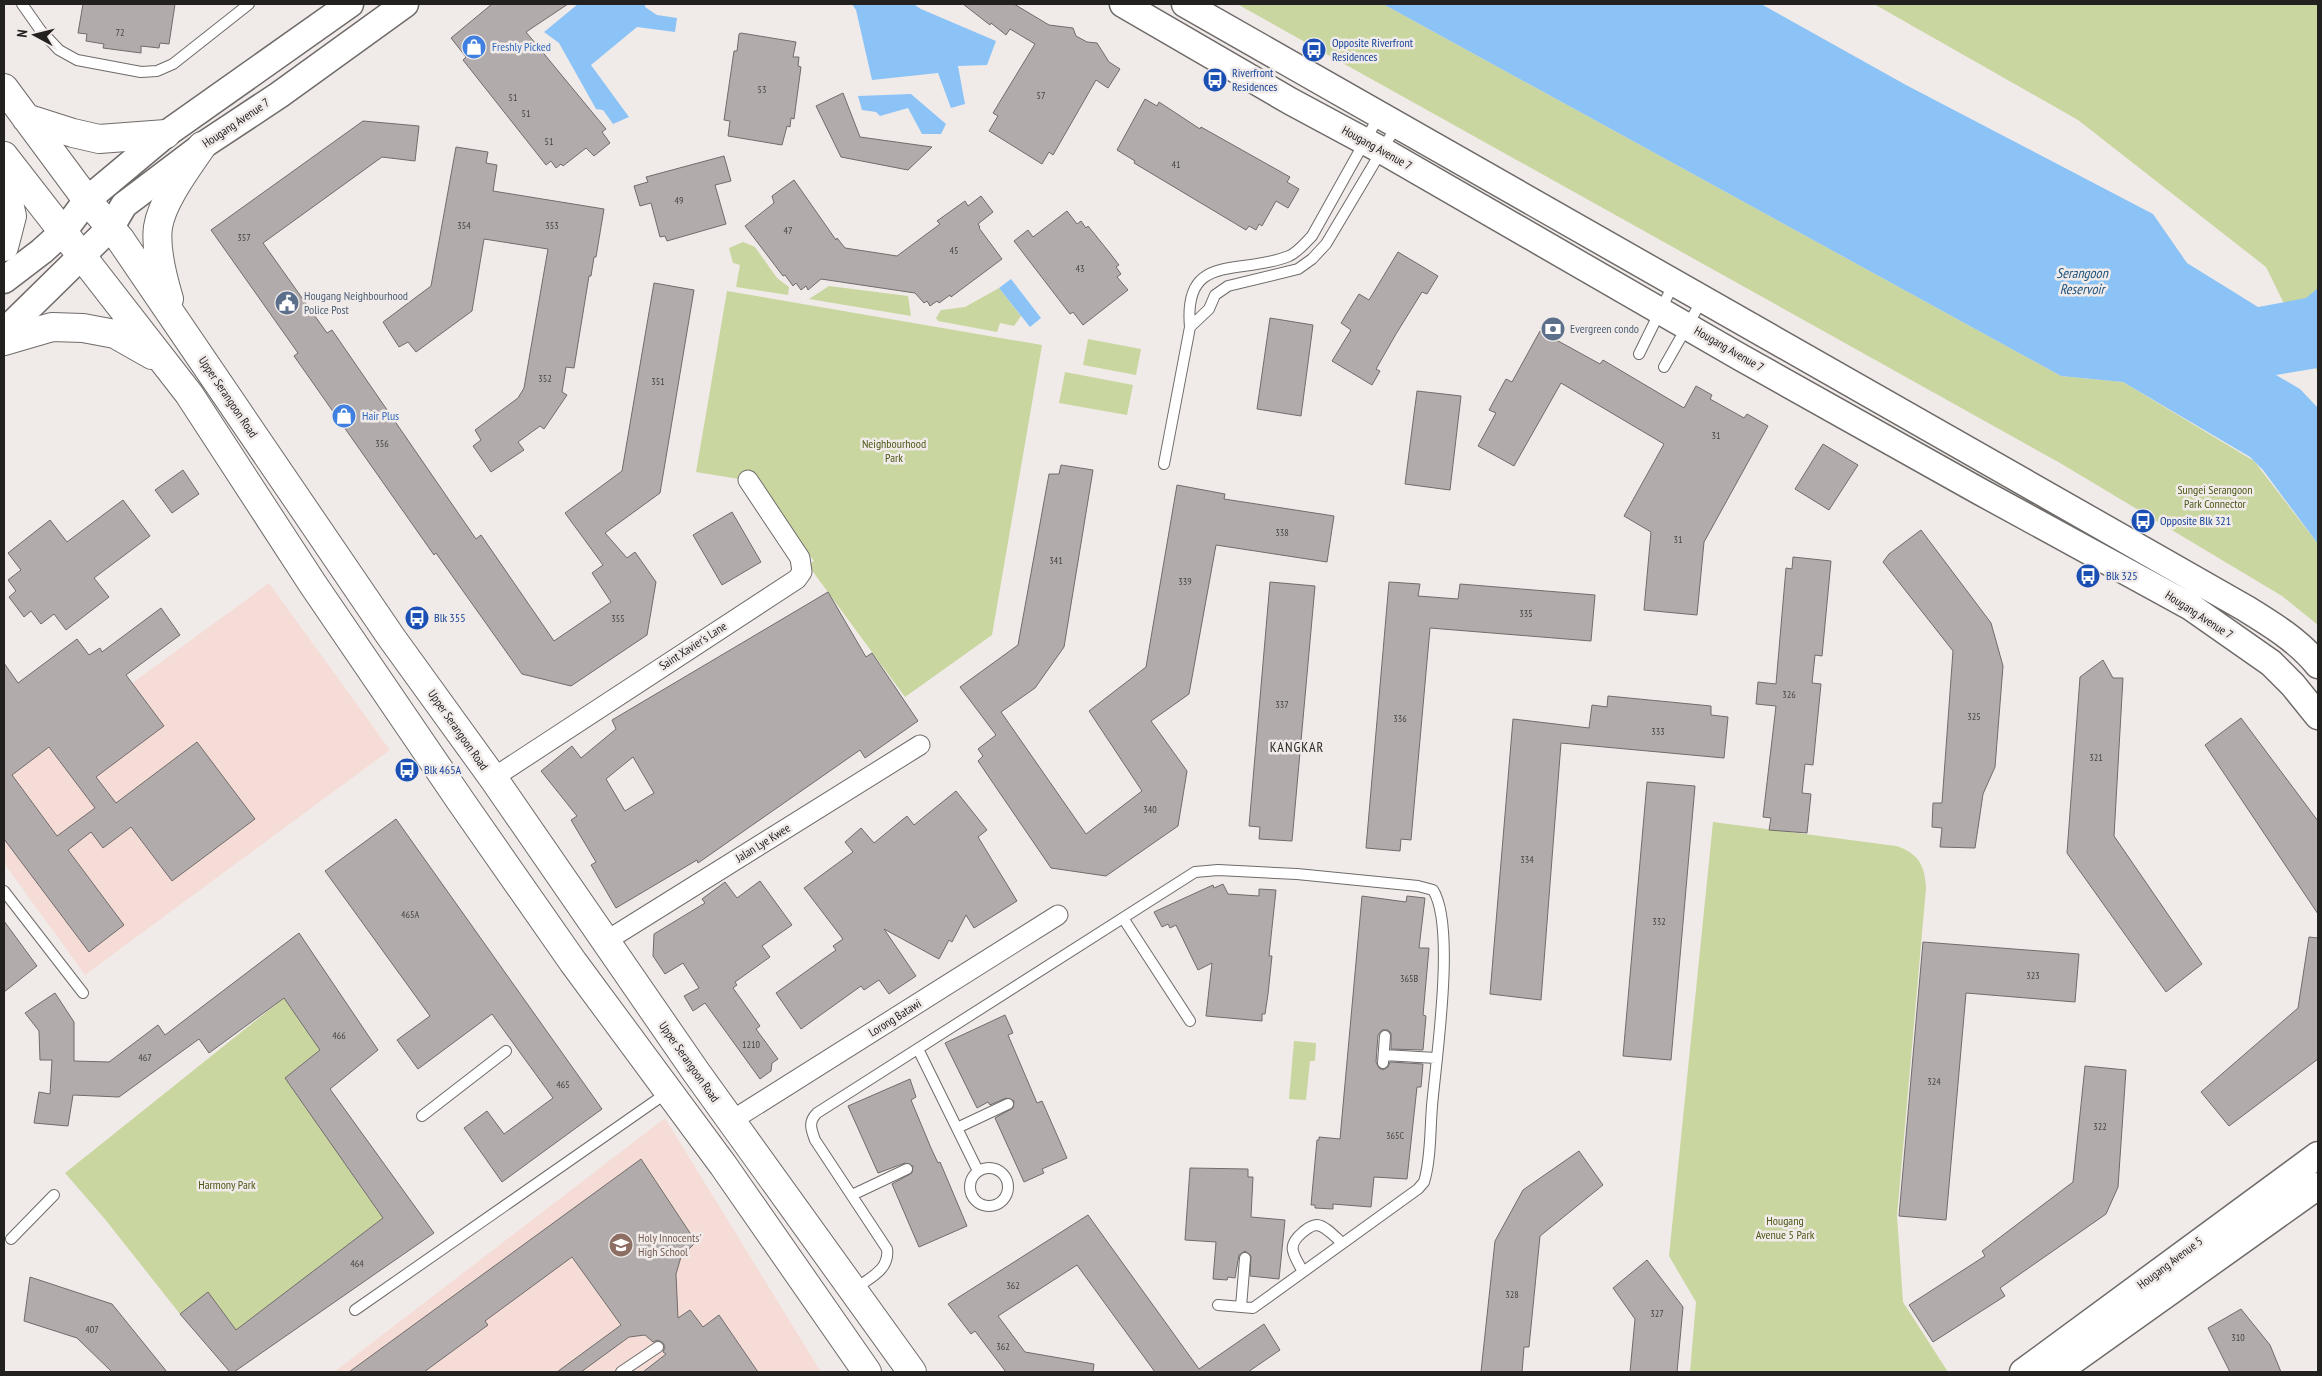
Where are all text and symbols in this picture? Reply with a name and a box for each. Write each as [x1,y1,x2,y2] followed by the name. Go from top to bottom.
[10,10,60,60] north arrow
[116,26,125,39] house number: 72
[13,29,31,38] text: N
[461,34,487,60] shop icon: Freshly Picked
[1332,35,1414,64] place label: Opposite Riverfront Residences
[1301,37,1327,63] bus stop icon: Opposite Riverfront Residences
[492,39,551,54] place label: Freshly Picked
[1232,65,1277,94] place label: Riverfront Residences
[1202,67,1228,93] bus stop icon: Riverfront Residences
[758,83,767,96] house number: 53
[1037,89,1046,102] house number: 57
[509,91,518,104] house number: 51
[199,95,272,151] street label: Hougang Avenue 7
[522,107,531,120] house number: 51
[1340,122,1415,173] street label: Hougang Avenue 7
[545,135,554,148] house number: 51
[1172,158,1181,171] house number: 41
[675,194,684,207] house number: 49
[457,219,471,232] house number: 354
[545,219,559,232] house number: 353
[784,224,793,237] house number: 47
[237,231,251,244] house number: 357
[950,244,959,257] house number: 45
[1076,262,1085,275] house number: 43
[2056,264,2109,298] water label: Serangoon Reservoir
[304,288,408,317] place label: Hougang Neighbourhood Police Post
[274,290,300,316] public building icon: Hougang Neighbourhood Police Post
[1540,316,1566,342] bank icon: Evergreen condo
[1570,321,1639,336] place label: Evergreen condo
[1692,323,1767,375] street label: Hougang Avenue 7
[196,353,261,440] street label: Upper Serangoon Road
[538,372,552,385] house number: 352
[651,375,665,388] house number: 351
[331,403,357,429] shop icon: Hair Plus
[362,408,399,423] place label: Hair Plus
[1712,429,1721,442] house number: 31
[862,436,926,465] park label: Neighbourhood Park
[375,437,389,450] house number: 356
[2177,482,2253,511] park label: Sungei Serangoon Park Connector
[2130,508,2156,534] bus stop icon: Opposite Blk 321
[2160,513,2231,528] place label: Opposite Blk 321
[1275,526,1289,539] house number: 338
[1674,533,1683,546] house number: 31
[1049,554,1063,567] house number: 341
[2075,563,2101,589] bus stop icon: Blk 325
[2106,568,2138,583] place label: Blk 325
[1178,575,1192,588] house number: 339
[2163,587,2236,642] street label: Hougang Avenue 7
[404,605,430,631] bus stop icon: Blk 355
[1519,607,1533,620] house number: 335
[434,610,466,625] place label: Blk 355
[611,612,625,625] house number: 355
[656,618,729,673] street label: Saint Xavier's Lane
[425,687,492,773] street label: Upper Serangoon Road
[1782,688,1796,701] house number: 326
[1275,698,1289,711] house number: 337
[1967,710,1981,723] house number: 325
[1393,712,1407,725] house number: 336
[1651,725,1665,738] house number: 333
[1270,738,1324,756] district label: KANGKAR
[2089,751,2103,764] house number: 321
[394,757,420,783] bus stop icon: Blk 465A
[424,762,462,777] place label: Blk 465A
[1143,803,1157,816] house number: 340
[732,820,793,866] street label: Jalan Lye Kwee
[1520,853,1534,866] house number: 334
[401,908,419,921] house number: 465A
[1652,915,1666,928] house number: 332
[2026,969,2040,982] house number: 323
[1400,972,1418,985] house number: 365B
[866,995,924,1040] street label: Lorong Batawi
[656,1019,723,1105] street label: Upper Serangoon Road
[332,1029,346,1042] house number: 466
[742,1038,761,1051] house number: 1210
[138,1051,152,1064] house number: 467
[1927,1075,1941,1088] house number: 324
[556,1078,570,1091] house number: 465
[2093,1120,2107,1133] house number: 322
[1386,1129,1404,1142] house number: 365C
[198,1177,256,1192] park label: Harmony Park
[1756,1213,1815,1242] park label: Hougang Avenue 5 Park
[638,1230,701,1259] place label: Holy Innocents' High School
[608,1232,634,1258] school or university icon: Holy Innocents' High School
[2134,1233,2205,1292] street label: Hougang Avenue 5
[350,1257,364,1270] house number: 464
[1006,1279,1020,1292] house number: 362
[1505,1288,1519,1301] house number: 328
[1650,1307,1664,1320] house number: 327
[85,1323,99,1336] house number: 407
[2231,1331,2245,1344] house number: 310
[996,1340,1010,1353] house number: 362

